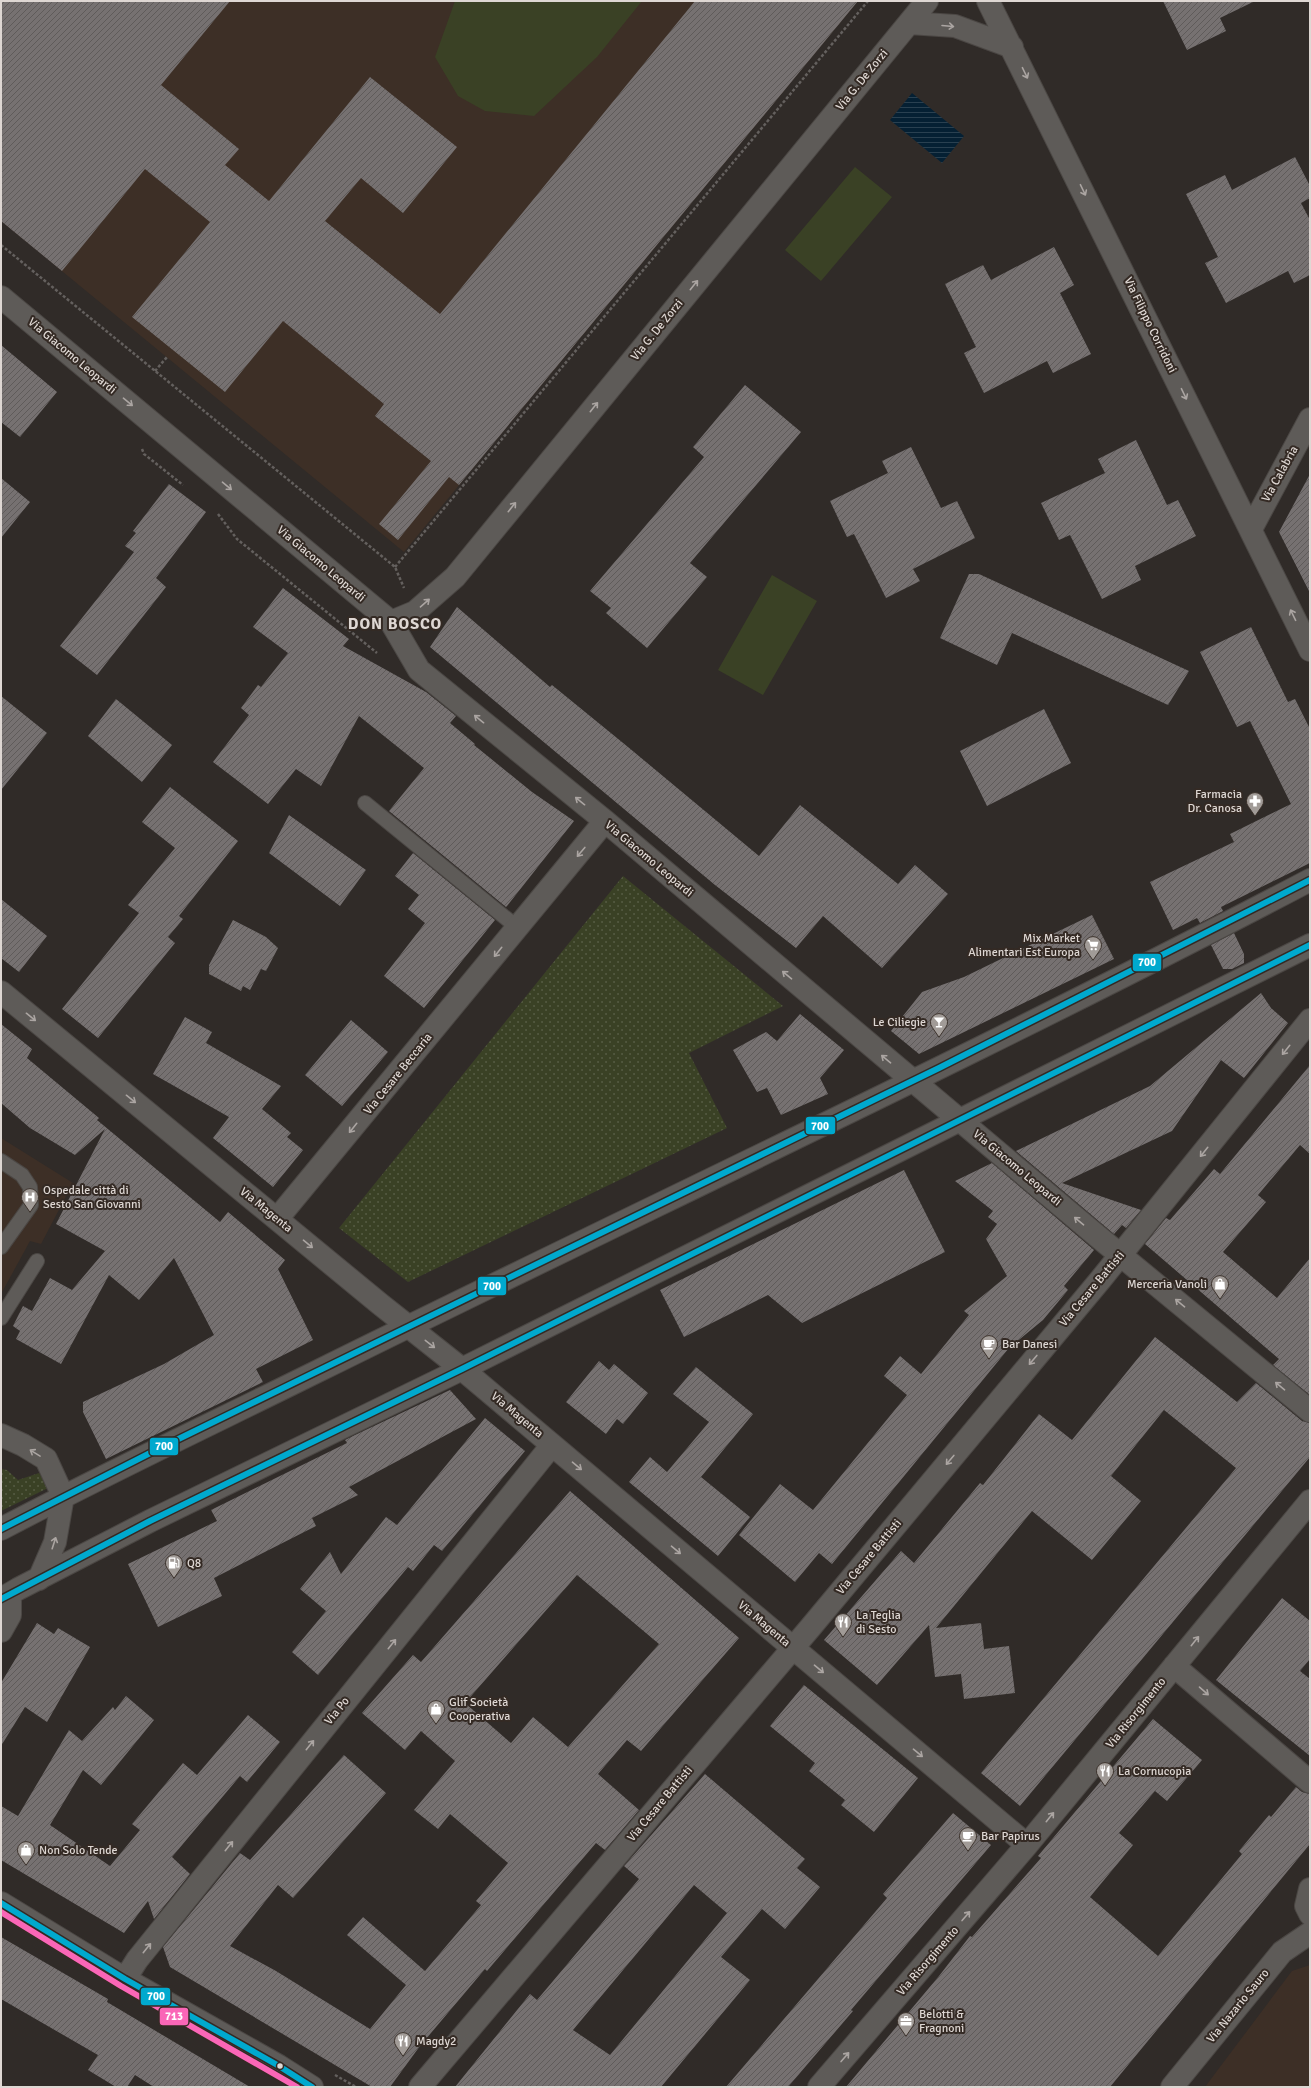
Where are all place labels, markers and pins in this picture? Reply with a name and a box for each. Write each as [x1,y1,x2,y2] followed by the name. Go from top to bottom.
[1187,787,1242,816] place label: Farmacia Dr. Canosa
[1245,791,1265,816] pharmacy icon: Farmacia Dr. Canosa
[968,931,1080,960] place label: Mix Market Alimentari Est Europa
[1083,935,1103,960] supermarket icon: Mix Market Alimentari Est Europa
[929,1012,949,1037] bar icon: Le Ciliegie
[873,1015,926,1030] place label: Le Ciliegie
[43,1183,141,1212] place label: Ospedale città di Sesto San Giovanni
[20,1187,40,1212] hospital icon: Ospedale città di Sesto San Giovanni
[1210,1274,1230,1299] shop icon: Merceria Vanoli
[1127,1277,1207,1292] place label: Merceria Vanoli
[979,1334,999,1359] cafe icon: Bar Danesi
[1002,1337,1057,1352] place label: Bar Danesi
[164,1553,184,1578] fuel station icon: Q8
[187,1556,201,1571] place label: Q8
[856,1608,901,1637] place label: La Teglia di Sesto
[833,1612,853,1637] restaurant icon: La Teglia di Sesto
[449,1695,510,1724] place label: Glif Società Cooperativa
[426,1699,446,1724] shop icon: Glif Società Cooperativa
[1095,1761,1115,1786] restaurant icon: La Cornucopia
[1118,1764,1191,1779] place label: La Cornucopia
[958,1826,978,1851] cafe icon: Bar Papirus
[981,1829,1040,1844] place label: Bar Papirus
[16,1840,36,1865] shop icon: Non Solo Tende
[39,1843,118,1858] place label: Non Solo Tende
[919,2007,964,2036] place label: Belotti & Fragnoni
[896,2011,916,2036] office icon: Belotti & Fragnoni
[393,2031,413,2056] restaurant icon: Magdy2
[416,2034,457,2049] place label: Magdy2
[275,2061,285,2071] unlabelled marker

